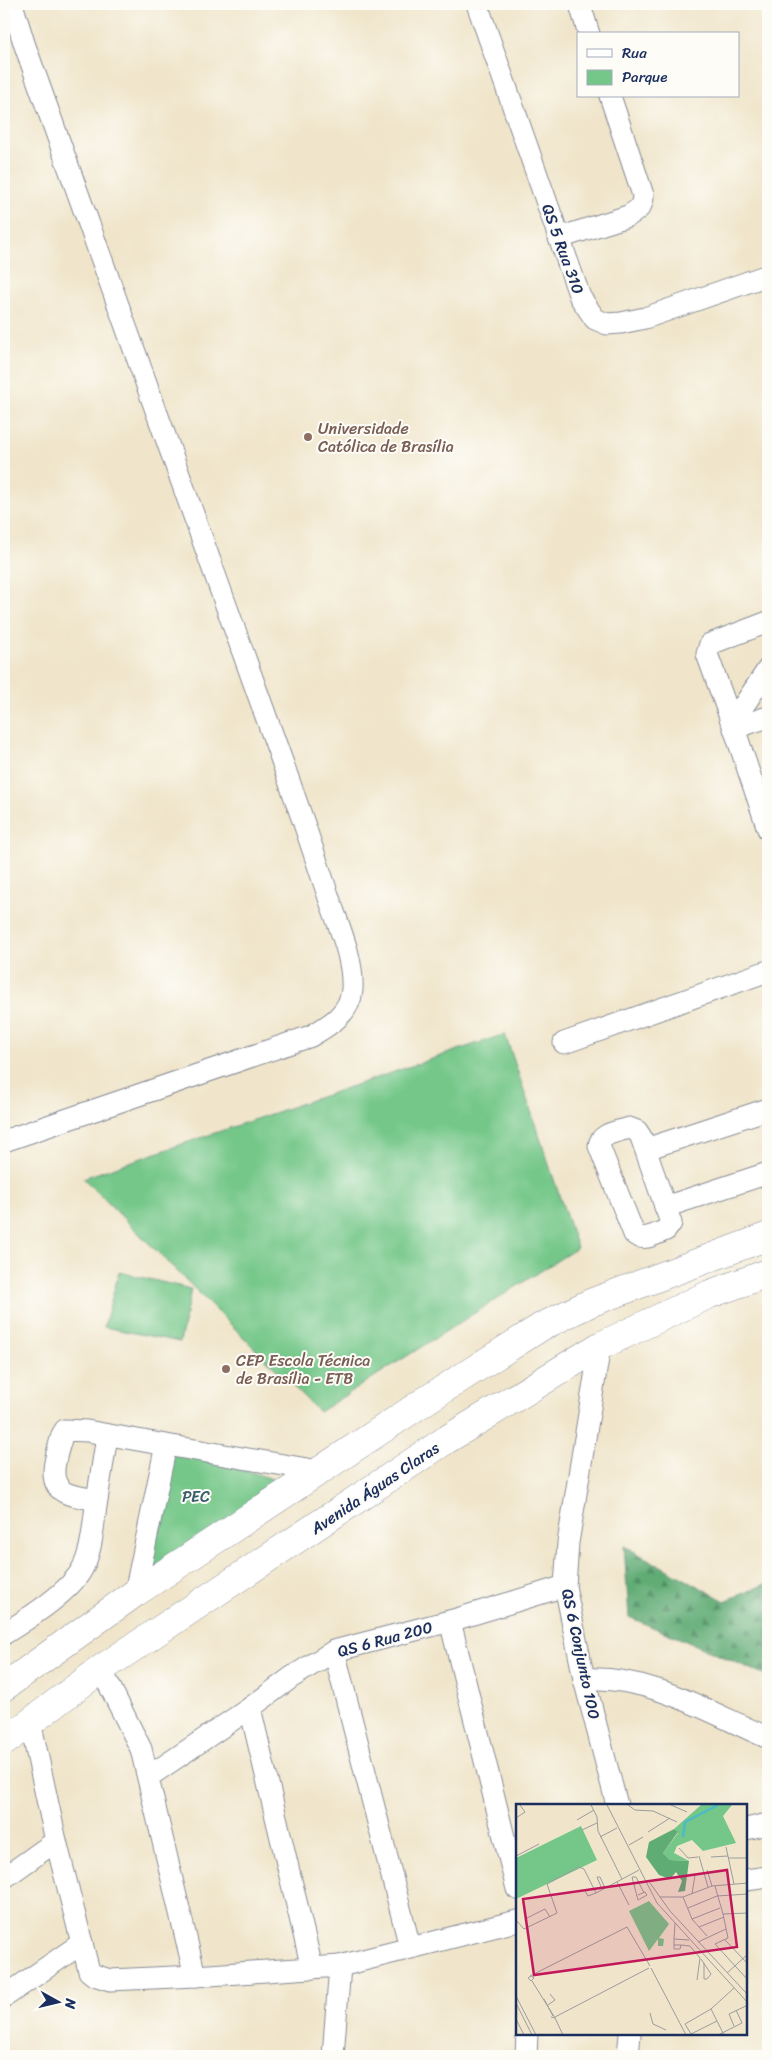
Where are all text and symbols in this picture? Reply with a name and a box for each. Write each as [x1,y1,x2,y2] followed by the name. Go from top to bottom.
[577,32,740,98] legend
[622,40,647,66] text: Rua
[622,64,667,90] text: Parque
[533,200,593,298] street label: QS 5 Rua 310
[318,414,454,461] place label: Universidade Católica de Brasília
[302,431,314,443] marker: Universidade Católica de Brasília
[236,1346,370,1393] place label: CEP Escola Técnica de Brasília - ETB
[220,1363,232,1375] marker: CEP Escola Técnica de Brasília - ETB
[303,1433,446,1543] street label: Avenida Águas Claras
[182,1482,210,1511] park label: PEC
[553,1586,609,1722] street label: QS 6 Conjunto 100
[334,1612,436,1666] street label: QS 6 Rua 200
[516,1804,747,2035] inset map
[32,1978,82,2028] north arrow
[57,1996,84,2011] text: N

